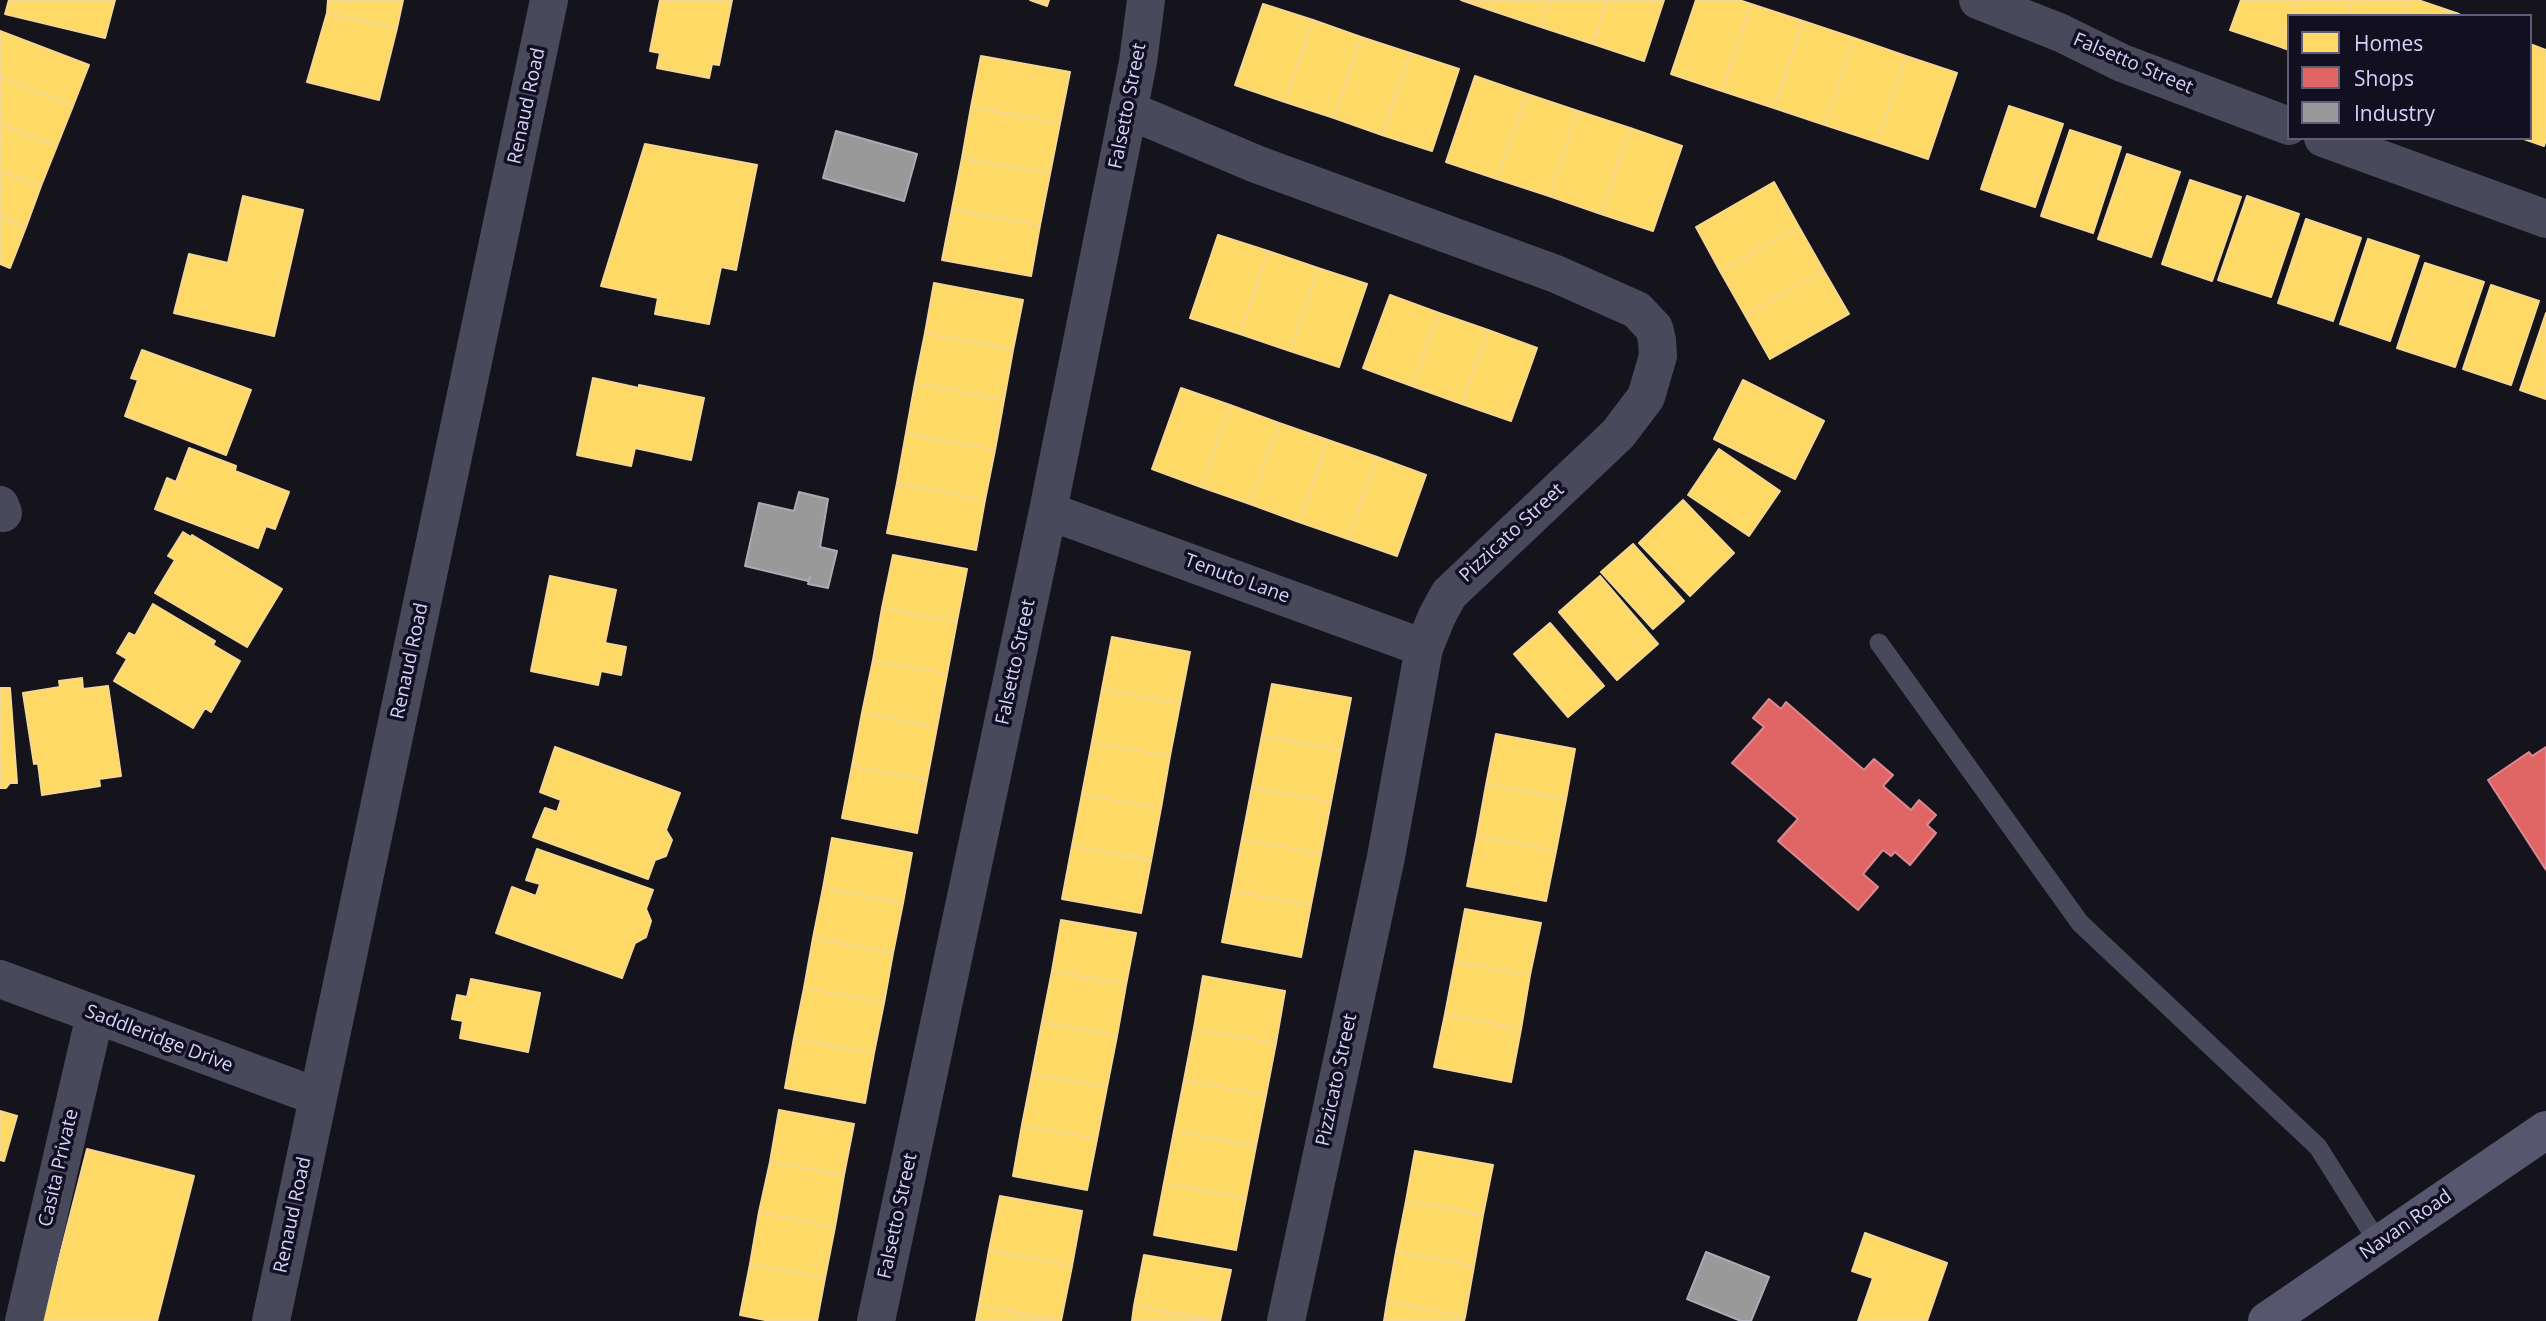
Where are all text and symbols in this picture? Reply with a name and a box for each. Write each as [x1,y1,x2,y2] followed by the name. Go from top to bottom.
[2287,14,2532,140] legend
[2070,29,2196,99] street label: Falsetto Street
[2354,29,2423,57] text: Homes
[1105,41,1151,171] street label: Falsetto Street
[504,46,550,166] street label: Renaud Road
[2354,64,2414,92] text: Shops
[2354,99,2435,127] text: Industry
[1455,479,1569,587] street label: Pizzicato Street
[1181,549,1293,609] street label: Tenuto Lane
[992,597,1040,727] street label: Falsetto Street
[387,601,433,721] street label: Renaud Road
[82,1000,236,1078] street label: Saddleridge Drive
[1312,1012,1362,1148] street label: Pizzicato Street
[34,1107,84,1229] street label: Casita Private
[874,1151,922,1281] street label: Falsetto Street
[270,1155,316,1275] street label: Renaud Road
[2356,1185,2456,1265] street label: Navan Road

